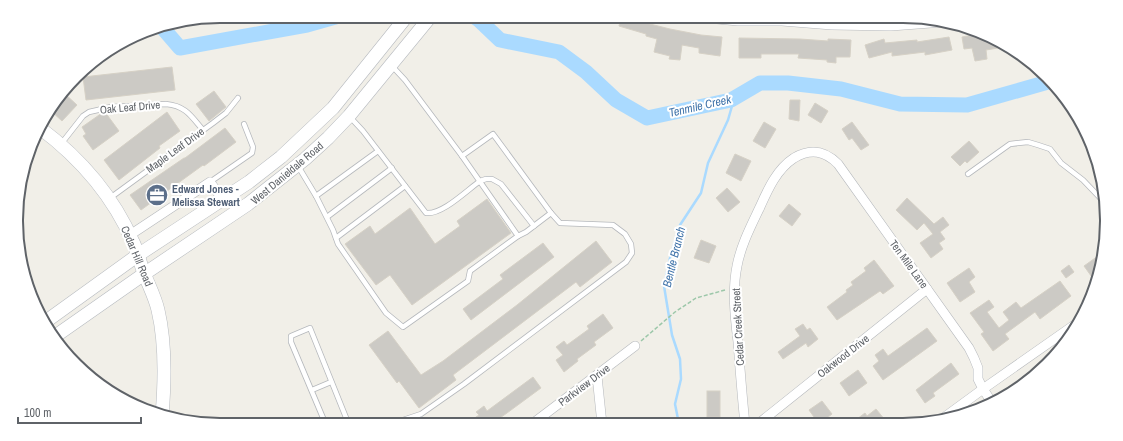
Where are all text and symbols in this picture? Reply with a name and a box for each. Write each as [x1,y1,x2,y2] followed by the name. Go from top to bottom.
[667,91,734,121] water label: Tenmile Creek
[99,97,161,117] street label: Oak Leaf Drive
[143,124,207,176] street label: Maple Leaf Drive
[248,139,326,207] street label: West Danieldale Road
[144,182,170,208] office icon: Edward Jones - Melissa Stewart
[172,182,240,209] place label: Edward Jones - Melissa Stewart
[118,224,156,288] street label: Cedar Hill Road
[659,225,689,289] water label: Bentle Branch
[887,237,931,291] street label: Ten Mile Lane
[729,287,747,366] street label: Cedar Creek Street
[814,331,872,381] street label: Oakwood Drive
[555,361,613,409] street label: Parkview Drive
[18,399,141,425] scale bar
[24,405,51,421] text: 100 m

